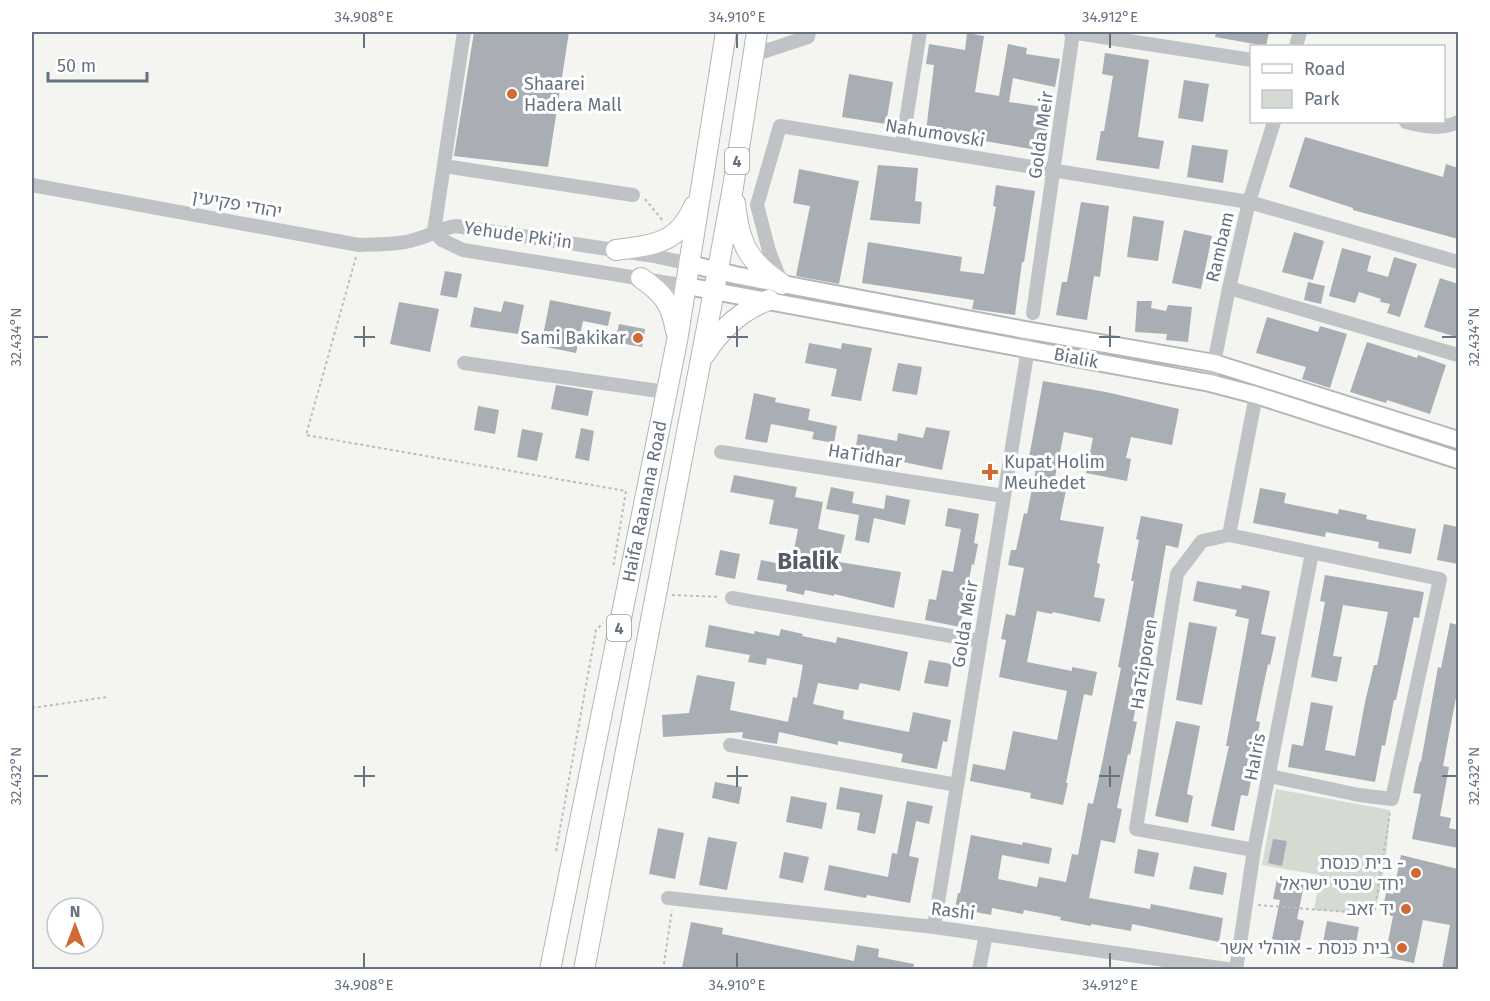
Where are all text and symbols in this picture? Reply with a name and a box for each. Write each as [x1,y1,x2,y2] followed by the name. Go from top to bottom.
[335,8,394,26] text: 34.908°E
[709,8,765,26] text: 34.910°E
[1082,8,1138,26] text: 34.912°E
[48,45,147,83] scale bar
[1250,45,1445,123] legend
[57,55,96,77] text: 50 m
[1304,58,1346,80] text: Road
[524,73,622,116] place label: Shaarei Hadera Mall
[505,87,519,101] marker: Shaarei Hadera Mall
[1304,88,1340,110] text: Park
[1024,90,1058,180] street label: Golda Meir
[884,114,986,152] street label: Nahumovski
[725,148,749,174] road number: 4
[190,185,284,223] street label: יהודי פקיעין
[1201,210,1239,284] street label: Rambam
[463,217,573,253] street label: Yehude Pki'in
[7,307,25,367] text: 32.434°N
[1465,307,1483,367] text: 32.434°N
[520,327,626,349] place label: Sami Bakikar
[631,331,645,345] marker: Sami Bakikar
[1052,343,1101,373] street label: Bialik
[618,419,672,584] street label: Haifa Raanana Road
[827,439,904,473] street label: HaTidhar
[1004,451,1105,494] place label: Kupat Holim Meuhedet
[981,463,999,481] marker: Kupat Holim Meuhedet
[777,547,840,575] district label: Bialik
[947,579,983,669] street label: Golda Meir
[607,615,631,641] road number: 4
[1126,617,1162,711] street label: HaTziporen
[1240,731,1270,783] street label: HaIris
[7,747,25,805] text: 32.432°N
[1465,747,1483,805] text: 32.432°N
[1279,852,1404,895] place label: בית כנסת - יחד שבטי ישראל
[1409,866,1423,880] marker: בית כנסת - יחד שבטי ישראל
[45,896,105,956] north arrow
[930,897,976,925] street label: Rashi
[1347,898,1394,920] place label: יד זאב
[70,902,80,921] text: N
[1399,902,1413,916] marker: יד זאב
[1220,937,1390,959] place label: בית כנסת - אוהלי אשר
[1395,941,1409,955] marker: בית כנסת - אוהלי אשר
[335,976,394,994] text: 34.908°E
[709,976,765,994] text: 34.910°E
[1082,976,1138,994] text: 34.912°E

